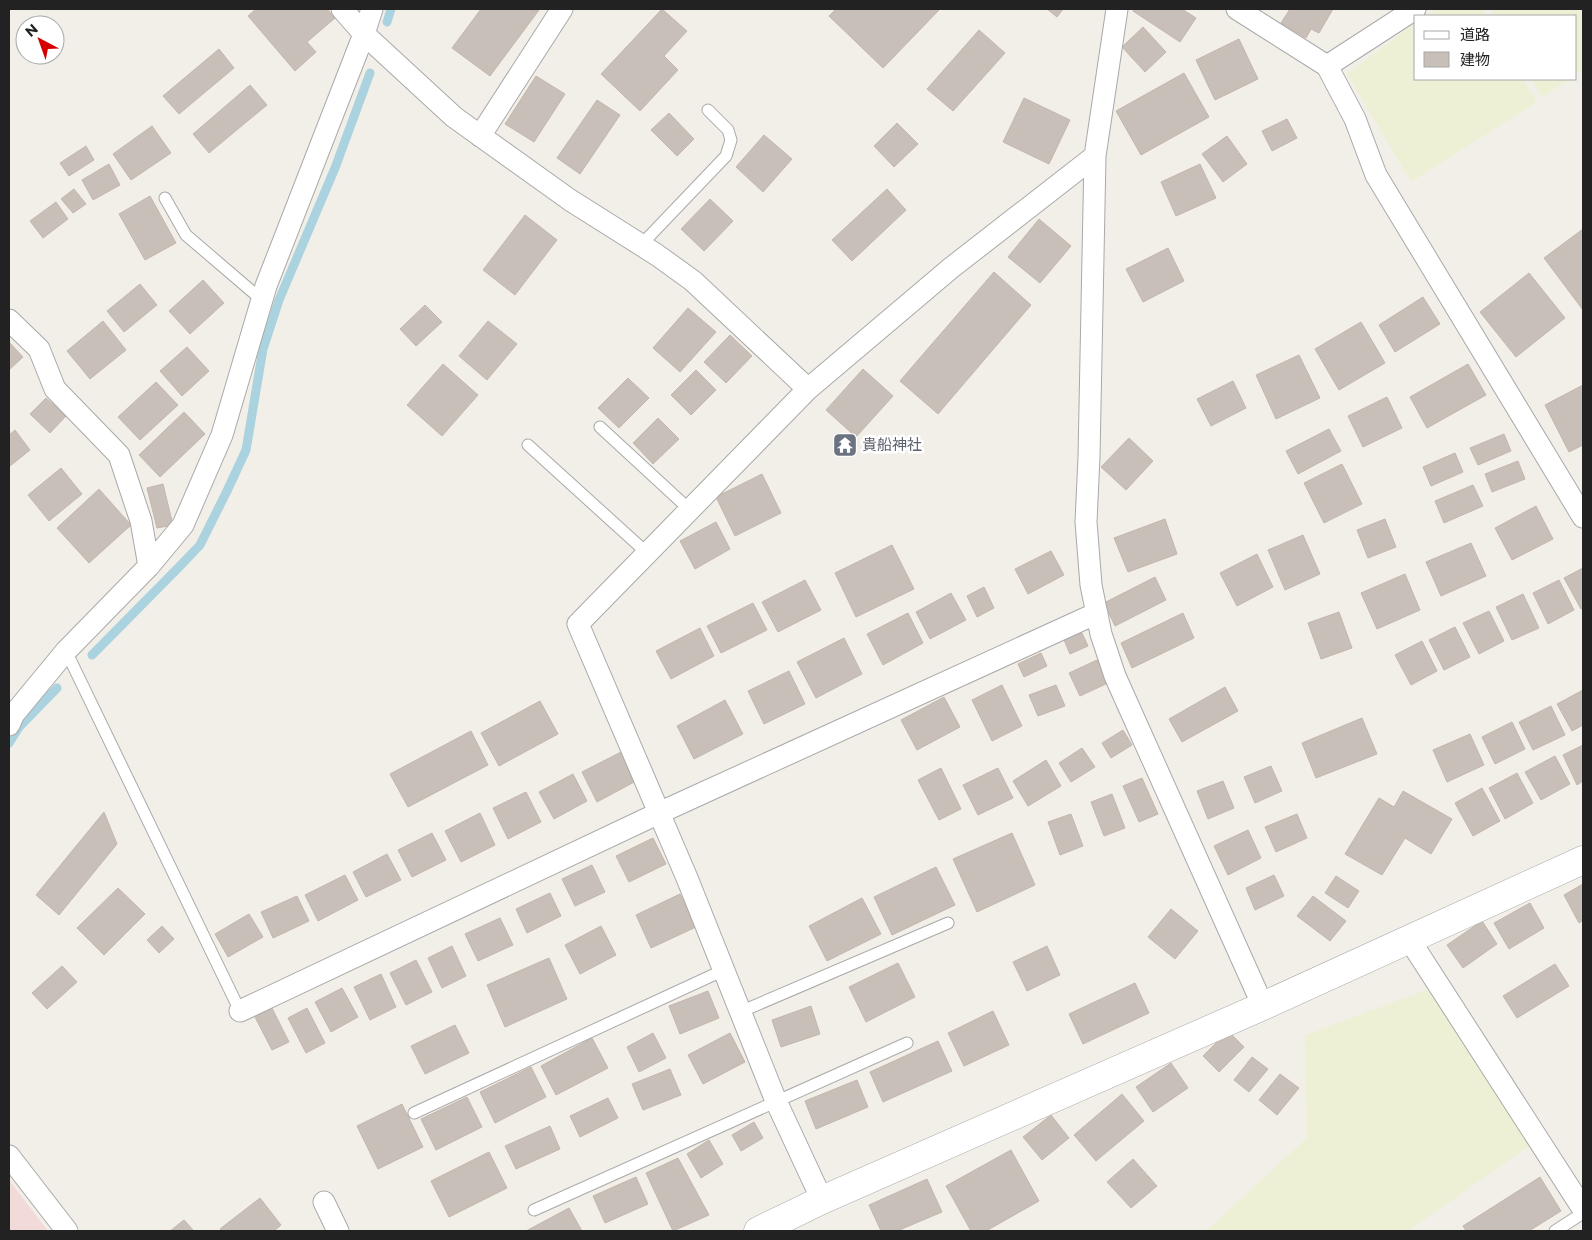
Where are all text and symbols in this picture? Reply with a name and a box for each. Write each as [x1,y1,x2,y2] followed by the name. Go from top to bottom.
[15,15,65,65] north arrow
[1414,15,1577,80] legend
[21,20,42,41] text: N
[1460,25,1490,44] text: 道路
[1460,50,1490,69] text: 建物
[832,432,858,458] temple icon: 貴船神社
[862,435,922,454] place label: 貴船神社

